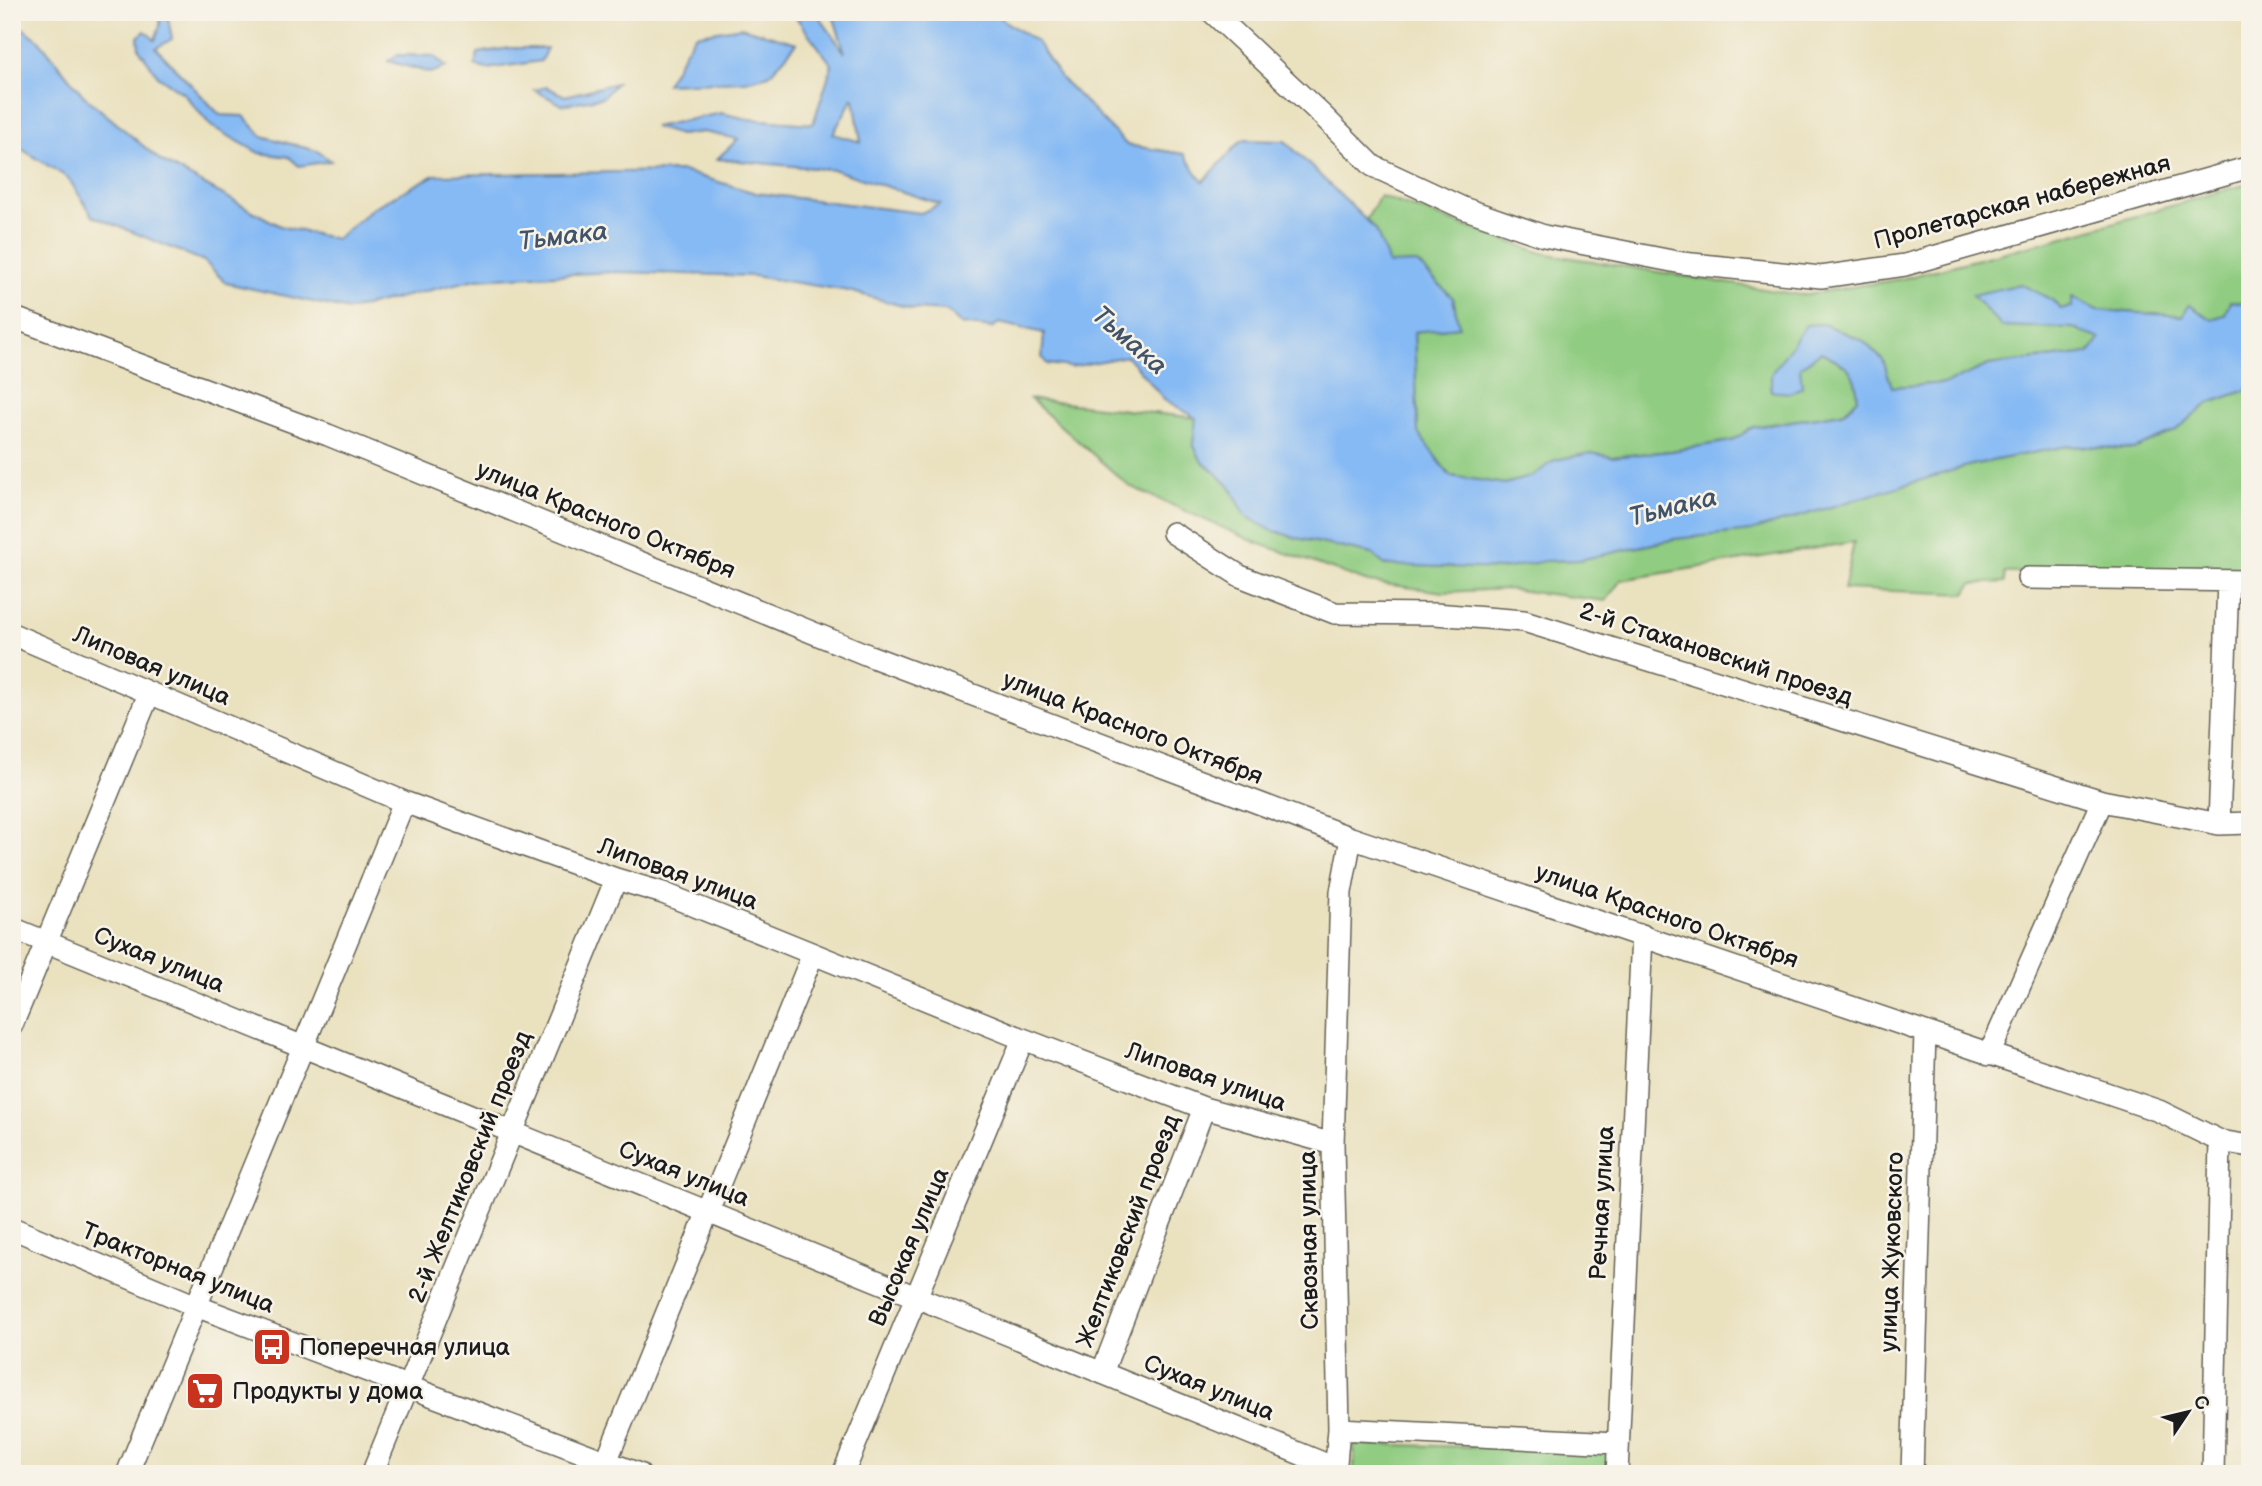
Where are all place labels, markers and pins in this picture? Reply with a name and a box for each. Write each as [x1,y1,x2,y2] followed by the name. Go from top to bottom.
[251,1326,293,1368] bus stop icon: Поперечная улица
[299,1333,510,1362] place label: Поперечная улица
[184,1370,226,1412] supermarket icon: Продукты у дома
[232,1377,423,1406] place label: Продукты у дома

